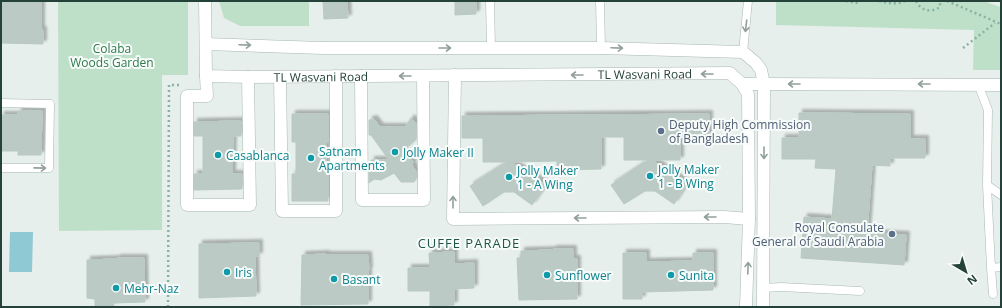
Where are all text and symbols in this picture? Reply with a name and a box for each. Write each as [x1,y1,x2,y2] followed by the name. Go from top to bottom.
[742,19,750,32] one-way arrow
[70,40,154,71] park label: Colaba Woods Garden
[238,42,251,49] one-way arrow
[438,44,451,52] one-way arrow
[610,44,623,52] one-way arrow
[598,65,692,83] street label: TL Wasvani Road
[274,68,368,85] street label: TL Wasvani Road
[701,70,714,77] one-way arrow
[571,71,584,78] one-way arrow
[399,72,412,80] one-way arrow
[788,80,801,88] one-way arrow
[918,80,931,88] one-way arrow
[669,116,811,147] place label: Deputy High Commission of Bangladesh
[656,126,666,136] marker: Deputy High Commission of Bangladesh
[319,143,385,174] place label: Satnam Apartments
[402,144,474,161] place label: Jolly Maker II
[760,146,768,159] one-way arrow
[226,147,289,164] place label: Casablanca
[390,147,400,157] marker: Jolly Maker II
[213,150,223,160] marker: Casablanca
[306,153,316,163] marker: Satnam Apartments
[657,161,719,192] place label: Jolly Maker 1 - B Wing
[516,162,578,193] place label: Jolly Maker 1 - A Wing
[33,164,46,172] one-way arrow
[645,171,655,181] marker: Jolly Maker 1 - B Wing
[504,172,514,182] marker: Jolly Maker 1 - A Wing
[449,196,457,209] one-way arrow
[704,213,717,221] one-way arrow
[574,214,587,222] one-way arrow
[752,219,884,250] place label: Royal Consulate General of Saudi Arabia
[887,229,897,239] marker: Royal Consulate General of Saudi Arabia
[418,234,520,252] district label: CUFFE PARADE
[946,252,986,292] north arrow
[744,262,751,275] one-way arrow
[235,264,252,281] place label: Iris
[222,267,232,277] marker: Iris
[555,267,612,284] place label: Sunflower
[679,267,714,284] place label: Sunita
[542,270,552,280] marker: Sunflower
[666,270,676,280] marker: Sunita
[342,271,380,288] place label: Basant
[964,272,981,289] text: N
[329,274,339,284] marker: Basant
[124,280,179,297] place label: Mehr-Naz
[111,283,121,293] marker: Mehr-Naz

